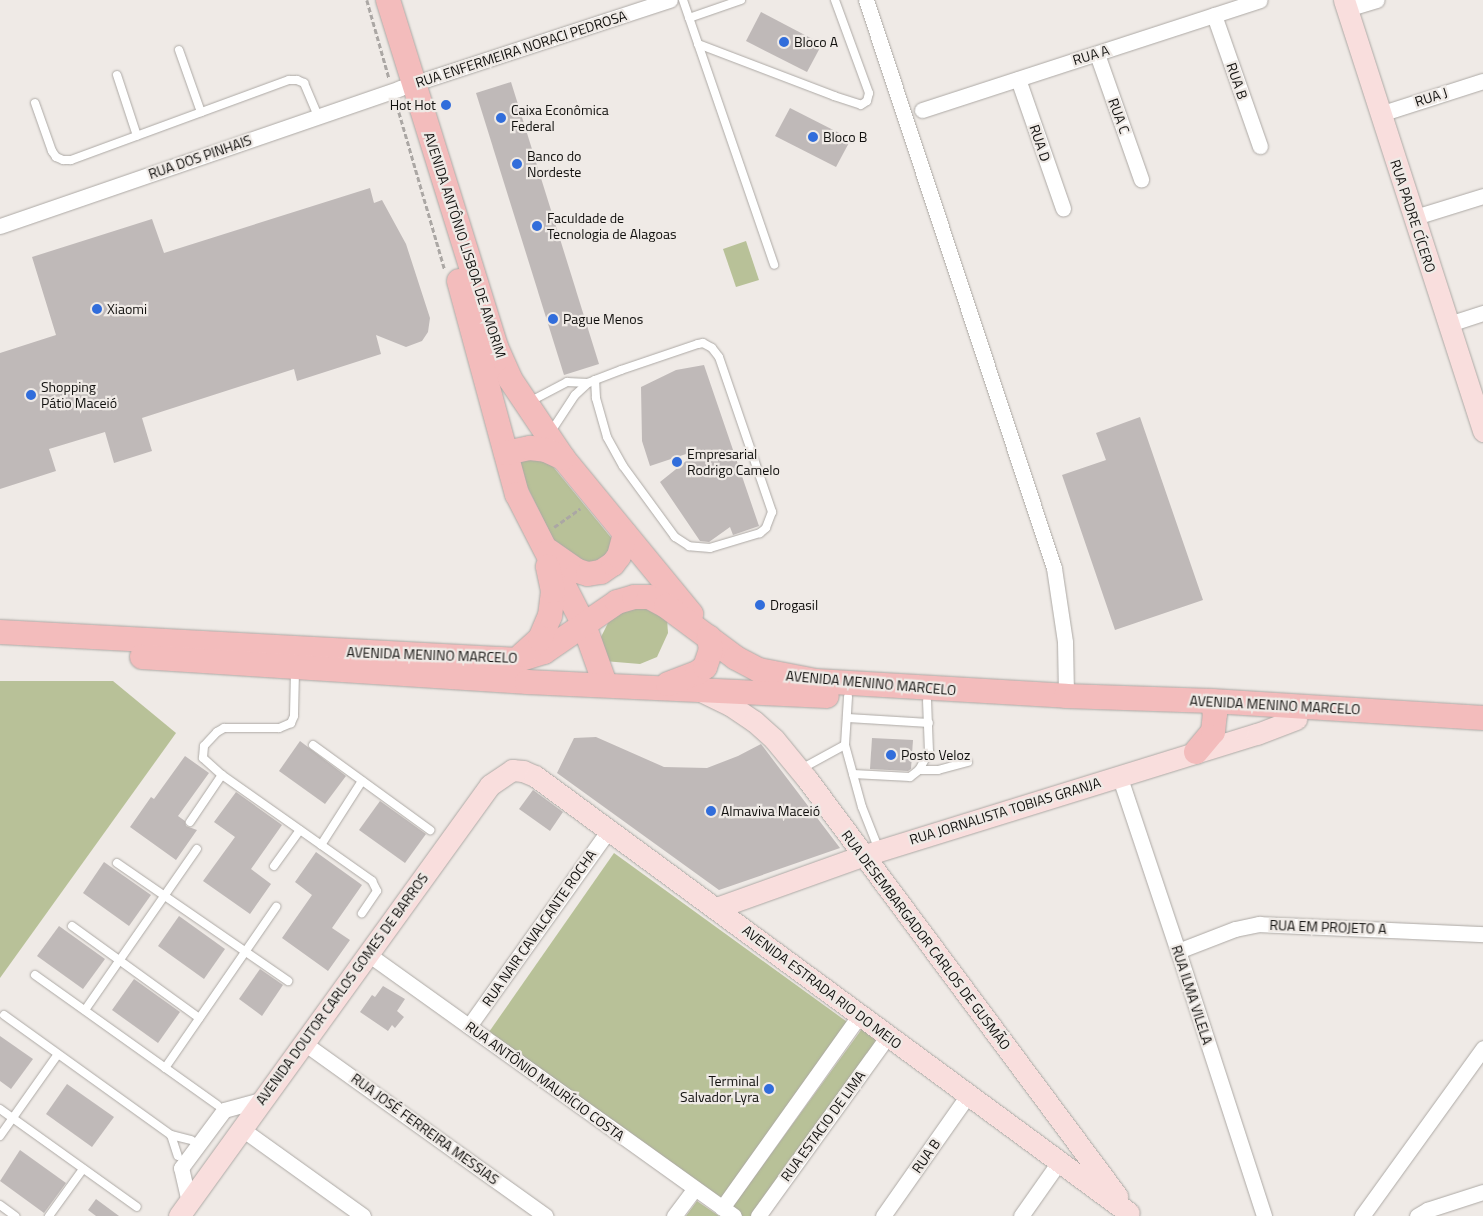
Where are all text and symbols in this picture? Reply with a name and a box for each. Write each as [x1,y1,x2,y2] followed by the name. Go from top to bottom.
[413,7,629,91] street label: RUA ENFERMEIRA NORACI PEDROSA
[794,34,838,50] place label: Bloco A
[778,36,790,48] marker: Bloco A
[1071,42,1111,68] street label: RUA A
[1223,60,1251,102] street label: RUA B
[1413,84,1449,110] street label: RUA J
[1105,96,1133,136] street label: RUA C
[390,97,436,113] place label: Hot Hot
[440,99,452,111] marker: Hot Hot
[511,102,609,134] place label: Caixa Econômica Federal
[495,112,507,124] marker: Caixa Econômica Federal
[1026,122,1054,164] street label: RUA D
[823,129,867,145] place label: Bloco B
[421,130,509,360] street label: AVENIDA ANTÔNIO LISBOA DE AMORIM
[146,131,254,183] street label: RUA DOS PINHAIS
[807,131,819,143] marker: Bloco B
[527,148,581,180] place label: Banco do Nordeste
[1387,157,1439,275] street label: RUA PADRE CÍCERO
[511,158,523,170] marker: Banco do Nordeste
[547,210,676,242] place label: Faculdade de Tecnologia de Alagoas
[531,220,543,232] marker: Faculdade de Tecnologia de Alagoas
[107,301,147,317] place label: Xiaomi
[91,303,103,315] marker: Xiaomi
[563,311,643,327] place label: Pague Menos
[547,313,559,325] marker: Pague Menos
[41,379,117,412] place label: Shopping Pátio Maceió
[25,389,37,401] marker: Shopping Pátio Maceió
[687,446,780,478] place label: Empresarial Rodrigo Camelo
[671,456,683,468] marker: Empresarial Rodrigo Camelo
[770,597,818,613] place label: Drogasil
[754,599,766,611] marker: Drogasil
[346,644,518,666] street label: AVENIDA MENINO MARCELO
[785,667,957,699] street label: AVENIDA MENINO MARCELO
[1189,692,1361,718] street label: AVENIDA MENINO MARCELO
[901,747,970,763] place label: Posto Veloz
[885,749,897,761] marker: Posto Veloz
[907,774,1103,848] street label: RUA JORNALISTA TOBIAS GRANJA
[721,803,820,819] place label: Almaviva Maceió
[705,805,717,817] marker: Almaviva Maceió
[838,827,1014,1053] street label: RUA DESEMBARGADOR CARLOS DE GUSMÃO
[479,847,599,1009] street label: RUA NAIR CAVALCANTE ROCHA
[252,870,432,1108] street label: AVENIDA DOUTOR CARLOS GOMES DE BARROS
[1269,917,1387,937] street label: RUA EM PROJETO A
[739,922,905,1052] street label: AVENIDA ESTRADA RIO DO MEIO
[1168,943,1216,1047] street label: RUA ILMA VILELA
[462,1018,628,1144] street label: RUA ANTÔNIO MAURÍCIO COSTA
[777,1067,869,1185] street label: RUA ESTACIO DE LIMA
[348,1070,502,1188] street label: RUA JOSÉ FERREIRA MESSIAS
[680,1073,759,1106] place label: Terminal Salvador Lyra
[763,1083,775,1095] marker: Terminal Salvador Lyra
[908,1136,944,1176] street label: RUA B

